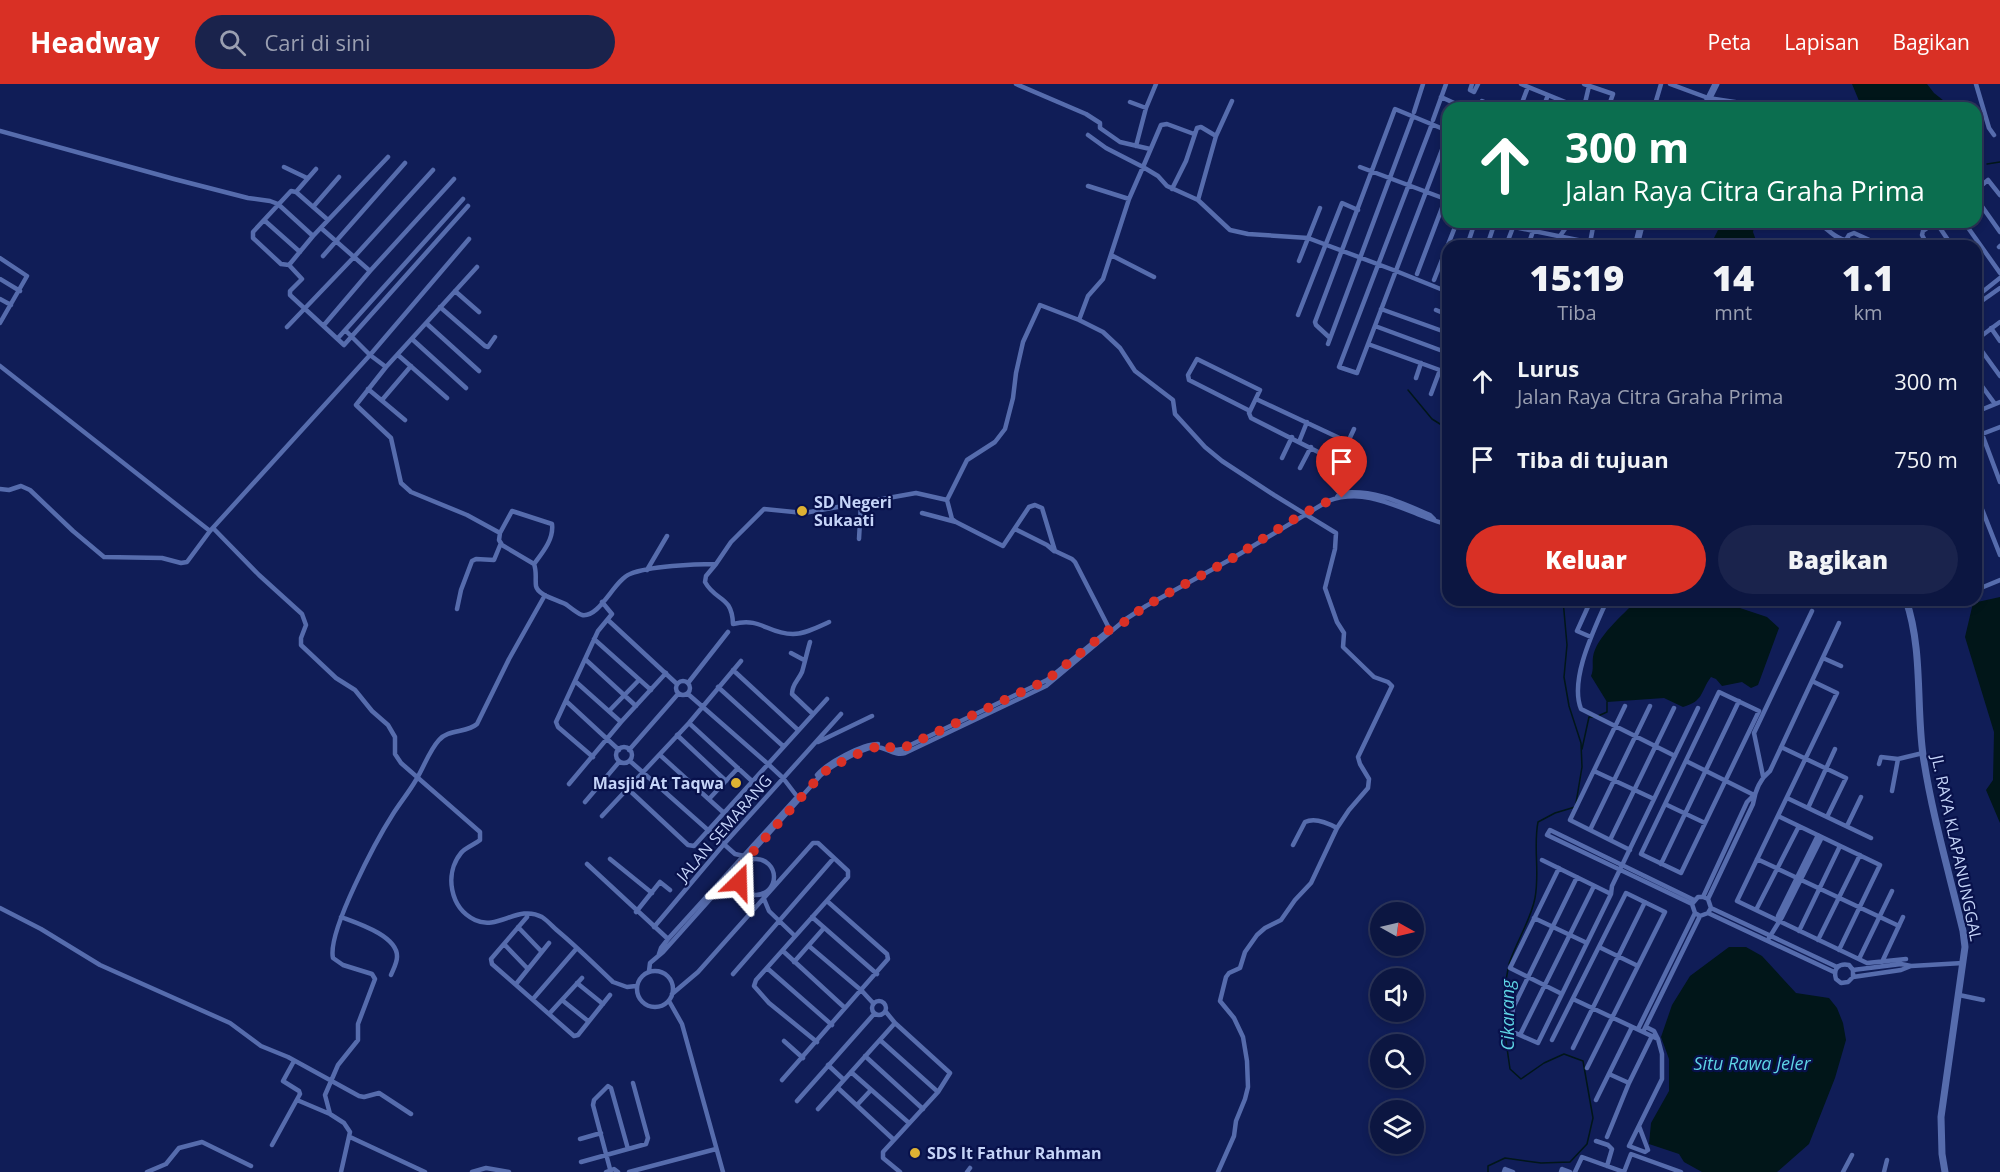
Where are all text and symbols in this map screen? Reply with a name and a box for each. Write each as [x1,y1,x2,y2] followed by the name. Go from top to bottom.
[195,15,615,69] search box
[30,23,159,61] text: Headway
[216,26,249,59] icon: search
[264,27,371,57] text: Cari di sini
[1708,28,1751,56] text: Peta
[1784,28,1859,56] text: Lapisan
[1892,28,1970,56] text: Bagikan
[1565,118,1689,175] text: 300 m
[1466,126,1544,204] icon: ahead
[1565,172,1925,209] text: Jalan Raya Citra Graha Prima
[1530,253,1624,302] text: 15:19
[1712,253,1754,302] text: 14
[1842,253,1894,302] text: 1.1
[1557,299,1597,326] text: Tiba
[1714,299,1752,326] text: mnt
[1854,299,1883,326] text: km
[1517,353,1579,383] text: Lurus
[1466,365,1499,398] icon: ahead
[1894,366,1958,396] text: 300 m
[1517,383,1783,410] text: Jalan Raya Citra Graha Prima
[1316,436,1367,498] pin
[1466,443,1499,476] icon: arrive
[1517,444,1669,474] text: Tiba di tujuan
[1894,444,1958,474] text: 750 m
[1325,445,1358,478] icon: arrive
[814,491,892,531] place label: SD Negeri Sukaati
[795,504,809,518] marker: SD Negeri Sukaati
[1466,525,1706,594] button: Keluar
[1718,525,1958,594] button: Bagikan
[1926,751,1987,943] street label: JL. RAYA KLAPANUNGGAL
[670,770,777,888] street label: JALAN SEMARANG
[593,772,724,794] place label: Masjid At Taqwa
[729,776,743,790] marker: Masjid At Taqwa
[707,850,771,914] position arrow
[1370,902,1424,956] north arrow
[1370,902,1424,1154] map controls
[1370,968,1424,1022] button: sound
[1495,979,1519,1051] water label: Cikarang
[1370,1034,1424,1088] button: search
[1693,1051,1811,1075] water label: Situ Rawa Jeler
[1370,1100,1424,1154] button: layers
[927,1142,1102,1164] place label: SDS It Fathur Rahman
[908,1146,922,1160] marker: SDS It Fathur Rahman

